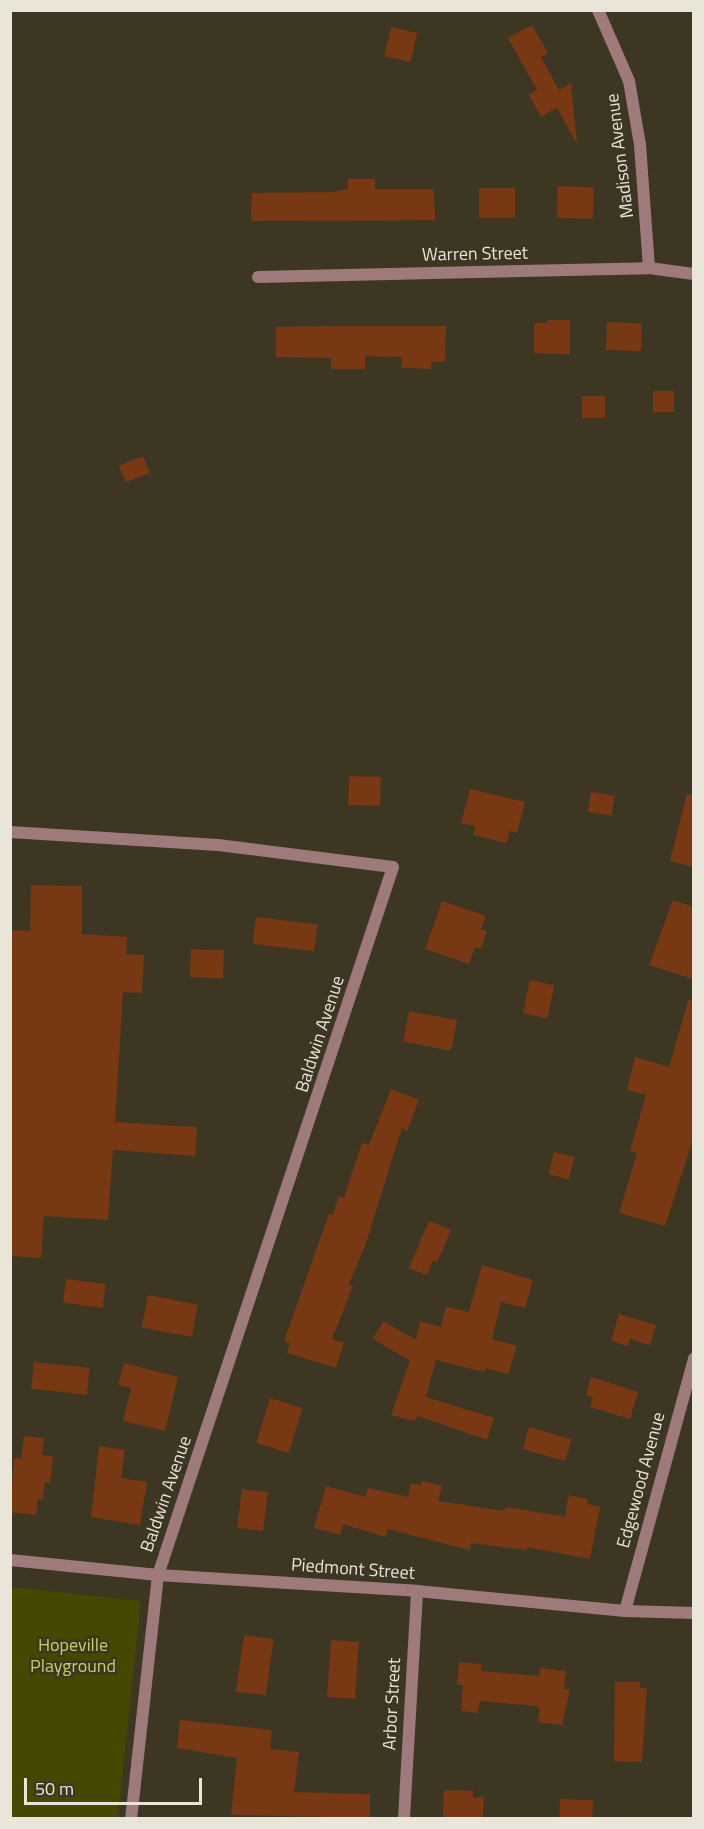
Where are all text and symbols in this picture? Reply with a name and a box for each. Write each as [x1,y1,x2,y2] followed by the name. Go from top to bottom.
[602,92,638,220] street label: Madison Avenue
[422,242,528,266] street label: Warren Street
[291,973,349,1095] street label: Baldwin Avenue
[612,1410,670,1550] street label: Edgewood Avenue
[136,1433,196,1555] street label: Baldwin Avenue
[290,1554,416,1584] street label: Piedmont Street
[30,1635,116,1678] park label: Hopeville Playground
[379,1657,405,1751] street label: Arbor Street
[27,1766,206,1804] scale bar
[35,1775,74,1802] text: 50 m

